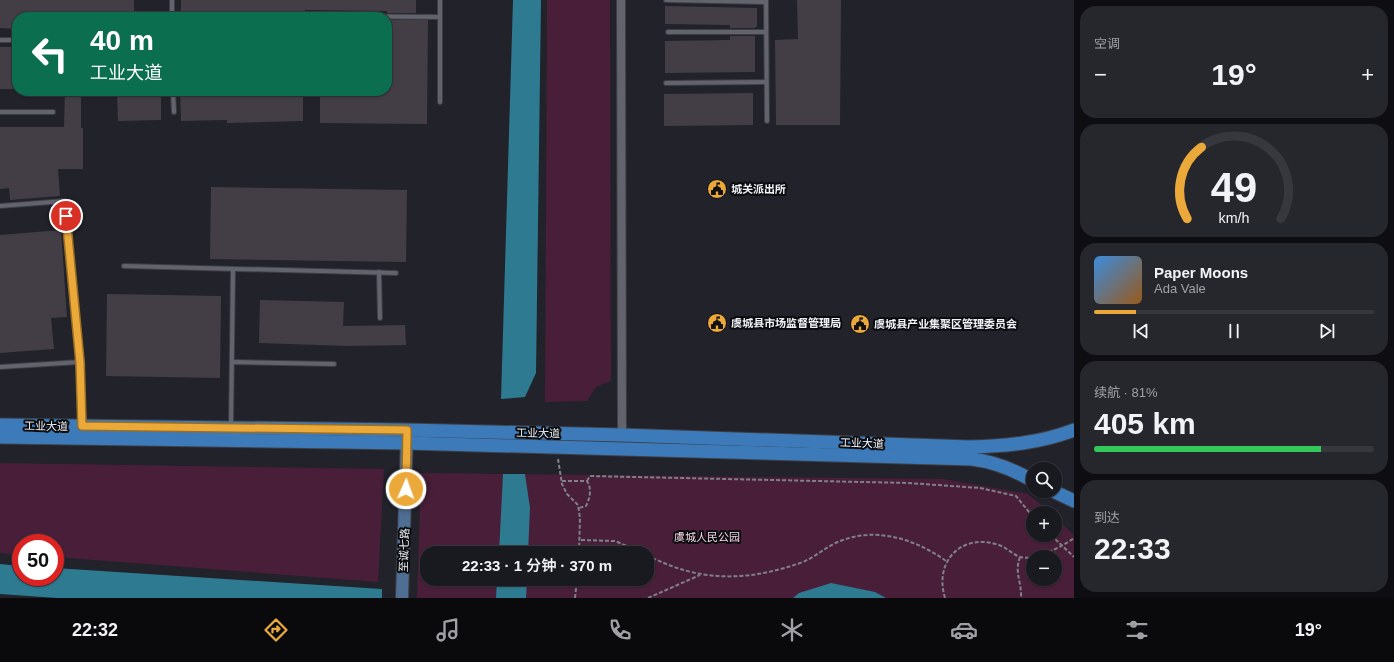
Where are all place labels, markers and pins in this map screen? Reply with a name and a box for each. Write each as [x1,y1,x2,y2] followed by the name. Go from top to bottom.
[706,178,728,200] public building icon: 城关派出所
[731,183,786,195] place label: 城关派出所
[49,199,83,233] pin
[706,312,728,334] public building icon: 虞城县市场监督管理局
[849,313,871,335] public building icon: 虞城县产业集聚区管理委员会
[731,317,841,329] place label: 虞城县市场监督管理局
[874,318,1017,330] place label: 虞城县产业集聚区管理委员会

